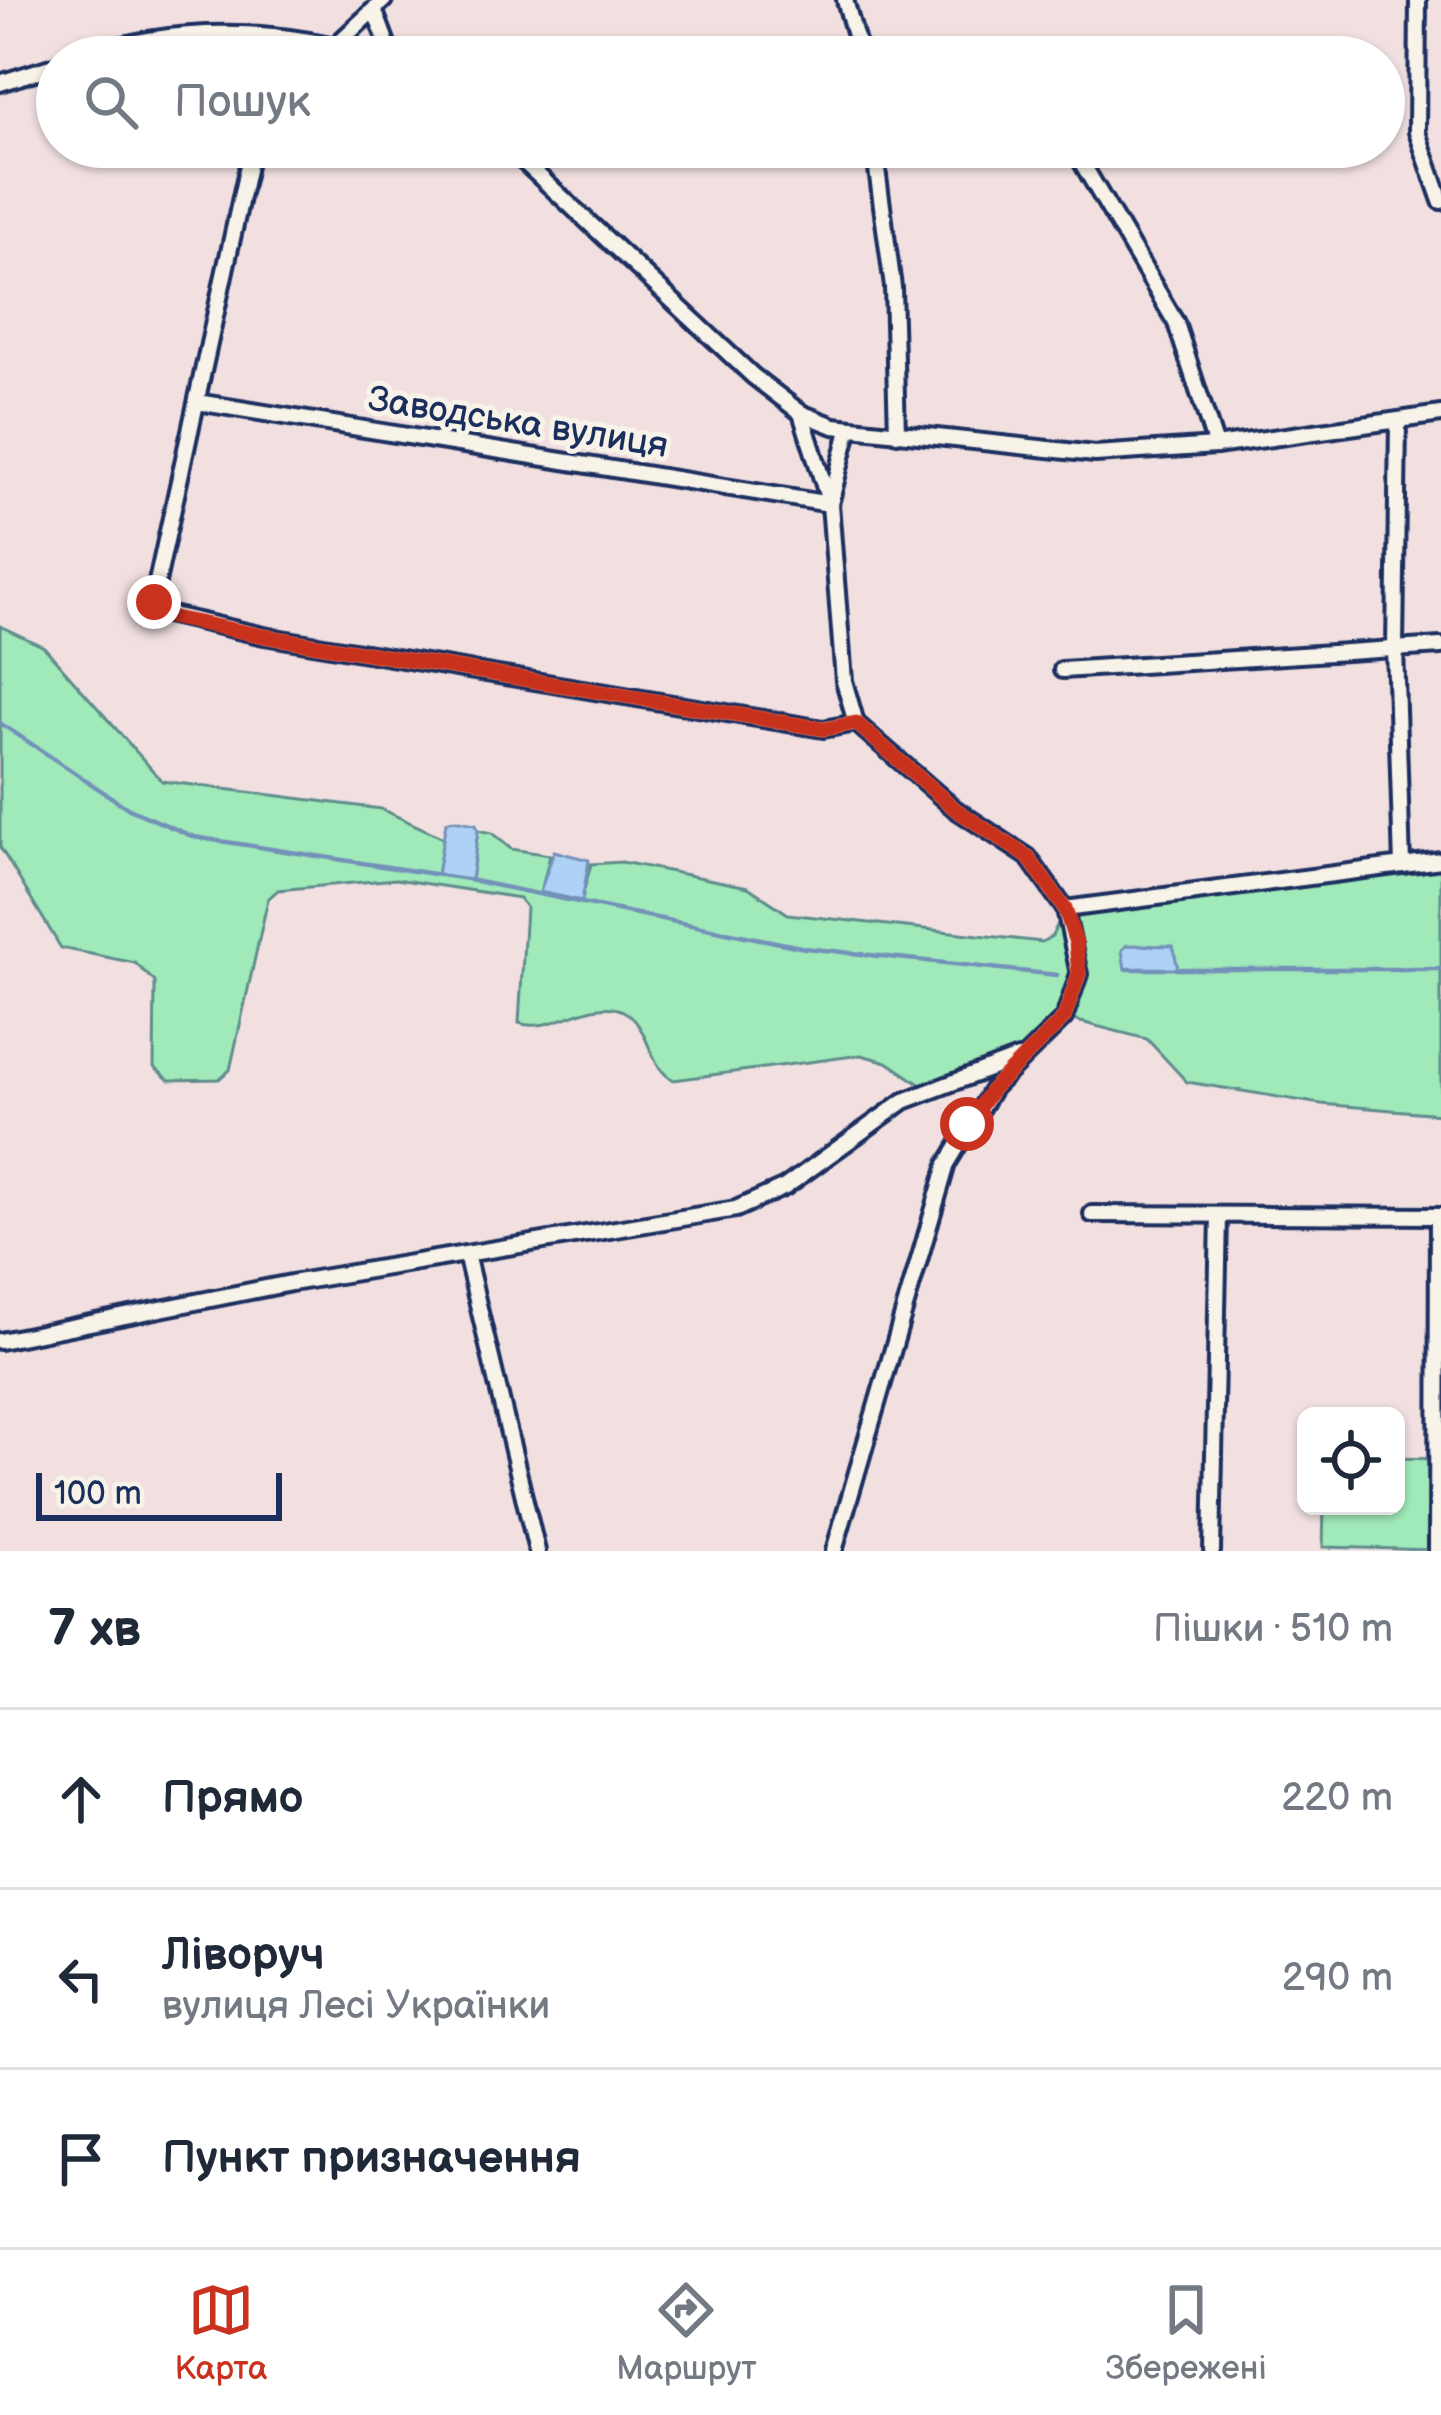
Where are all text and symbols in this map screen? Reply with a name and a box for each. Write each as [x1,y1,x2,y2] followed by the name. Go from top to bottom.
[36,36,1405,168] search box
[78,69,144,135] icon: search
[174,75,311,130] text: Пошук
[365,378,671,468] street label: Заводська вулиця
[127,575,181,629] route end
[940,1097,994,1151] route start
[1297,1407,1405,1515] map controls
[1297,1407,1405,1515] button: locate
[36,1467,282,1520] scale bar
[54,1474,142,1514] text: 100 m
[48,1599,141,1660] text: 7 хв
[1153,1606,1393,1653] text: Пішки · 510 m
[48,1766,114,1832] icon: ahead
[162,1771,303,1826] text: Прямо
[1281,1775,1393,1822] text: 220 m
[162,1928,325,1983] text: Ліворуч
[48,1946,114,2012] icon: left
[1282,1955,1393,2002] text: 290 m
[162,1983,550,2030] text: вулиця Лесі Українки
[48,2126,114,2192] icon: arrive
[162,2131,581,2186] text: Пункт призначення
[174,2277,267,2389] tab: Карта
[616,2277,757,2389] tab: Маршрут
[1106,2277,1267,2389] tab: Збережені

